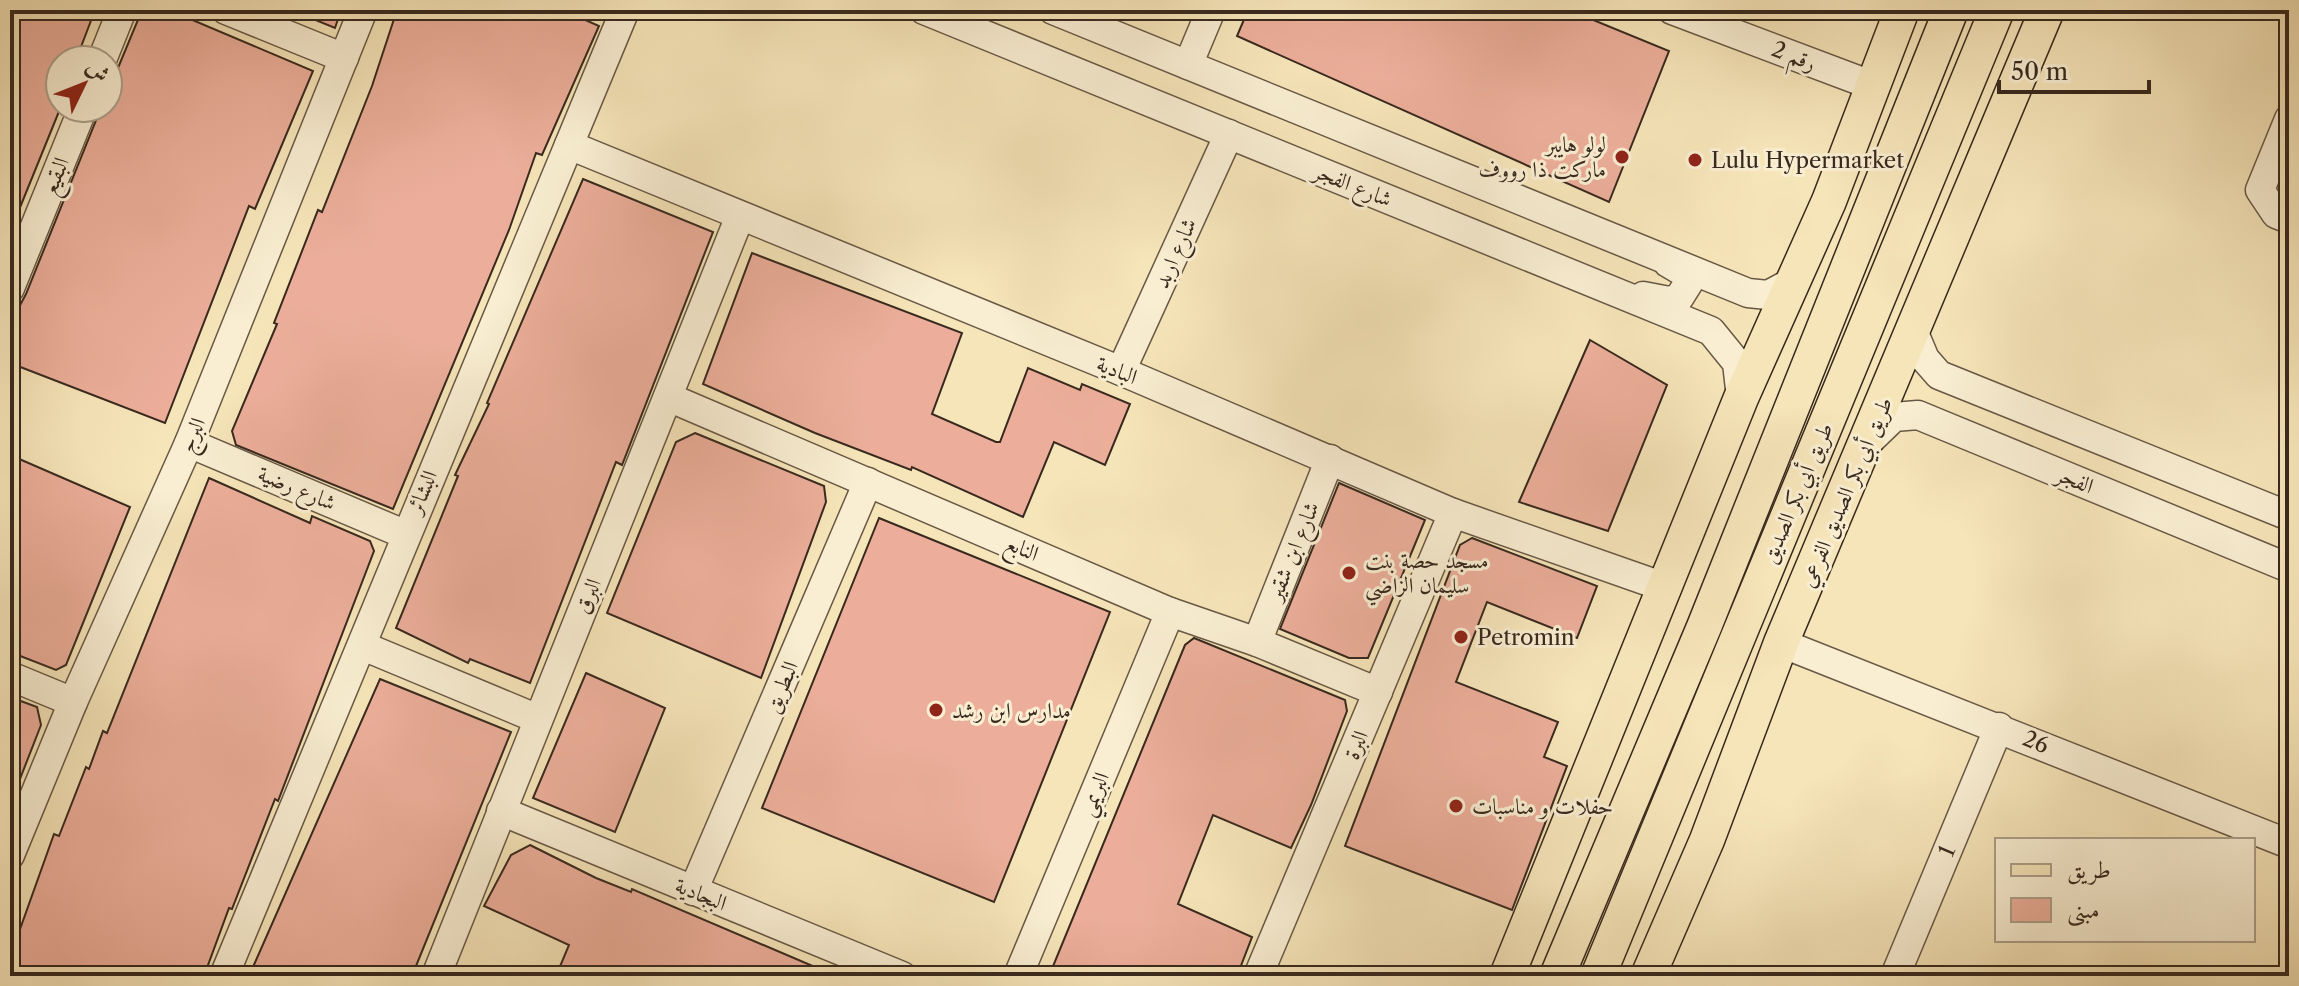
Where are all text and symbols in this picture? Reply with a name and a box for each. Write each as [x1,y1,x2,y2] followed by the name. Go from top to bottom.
[1766,35,1820,83] street label: رقم 2
[44,44,124,124] north arrow
[1999,44,2149,94] scale bar
[81,54,116,88] text: ش
[2011,57,2068,86] text: 50 m
[1479,131,1606,183] place label: لولو هايبر ماركت ذا رووف
[1711,147,1904,174] place label: Lulu Hypermarket
[1613,148,1631,166] marker: لولو هايبر ماركت ذا رووف
[1686,151,1704,169] marker: Lulu Hypermarket
[35,153,80,201] street label: البقيع
[1306,156,1396,218] street label: شارع الفجر
[1148,214,1207,294] street label: شارع اربد
[1093,350,1141,390] street label: البادية
[1794,393,1898,591] street label: طريق أبي بكر الصديق الفرعي
[173,414,217,459] street label: البرج
[1755,419,1839,567] street label: طريق أبي بكر الصديق
[252,460,340,521] street label: شارع رضية
[2050,460,2098,501] street label: الفجر
[400,466,443,520] street label: البشائر
[1260,498,1330,608] street label: شارع ابن شقير
[999,529,1043,573] street label: النابع
[1365,547,1488,606] place label: مسجد حصة بنت سليمان الزاضي
[1340,564,1358,582] marker: مسجد حصة بنت سليمان الزاضي
[569,574,607,618] street label: البرق
[1477,624,1575,651] place label: Petromin
[1452,628,1470,646] marker: Petromin
[758,657,805,717] street label: البطريق
[952,697,1071,724] place label: مدارس ابن رشد
[927,701,945,719] marker: مدارس ابن رشد
[2019,725,2053,759] street label: 26
[1338,726,1374,764] street label: البرة
[1073,768,1122,823] street label: البريمي
[1472,793,1613,820] place label: حفلات و مناسبات
[1447,797,1465,815] marker: حفلات و مناسبات
[1995,838,2255,942] legend
[1933,841,1961,861] street label: 1
[2067,855,2111,885] text: طريق
[671,872,731,916] street label: البجادية
[2067,895,2100,927] text: مبنى

